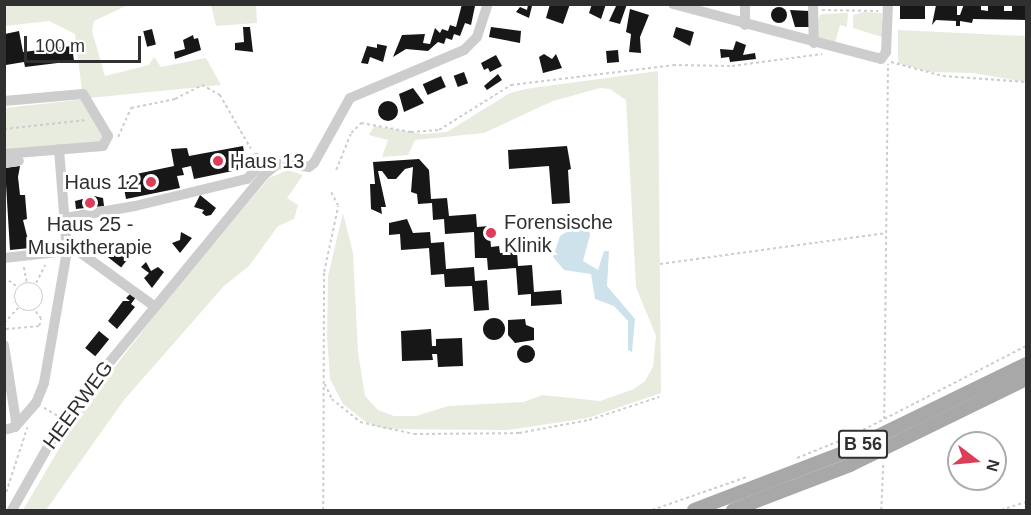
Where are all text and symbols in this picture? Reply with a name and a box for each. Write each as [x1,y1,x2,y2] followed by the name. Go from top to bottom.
[27,24,144,62] scale bar
[35,36,85,56] text: 100 m
[230,149,304,173] place label: Haus 13
[211,154,225,168] marker: Haus 13
[65,170,139,194] place label: Haus 12
[144,175,158,189] marker: Haus 12
[83,196,97,210] marker: Haus 25 - Musiktherapie
[504,210,613,257] place label: Forensische Klinik
[28,213,152,260] place label: Haus 25 - Musiktherapie
[482,224,500,242] marker: Forensische Klinik
[38,356,118,454] street label: HEERWEG
[838,429,888,459] road number: B 56
[947,431,1007,491] north arrow
[983,458,1003,473] text: N

